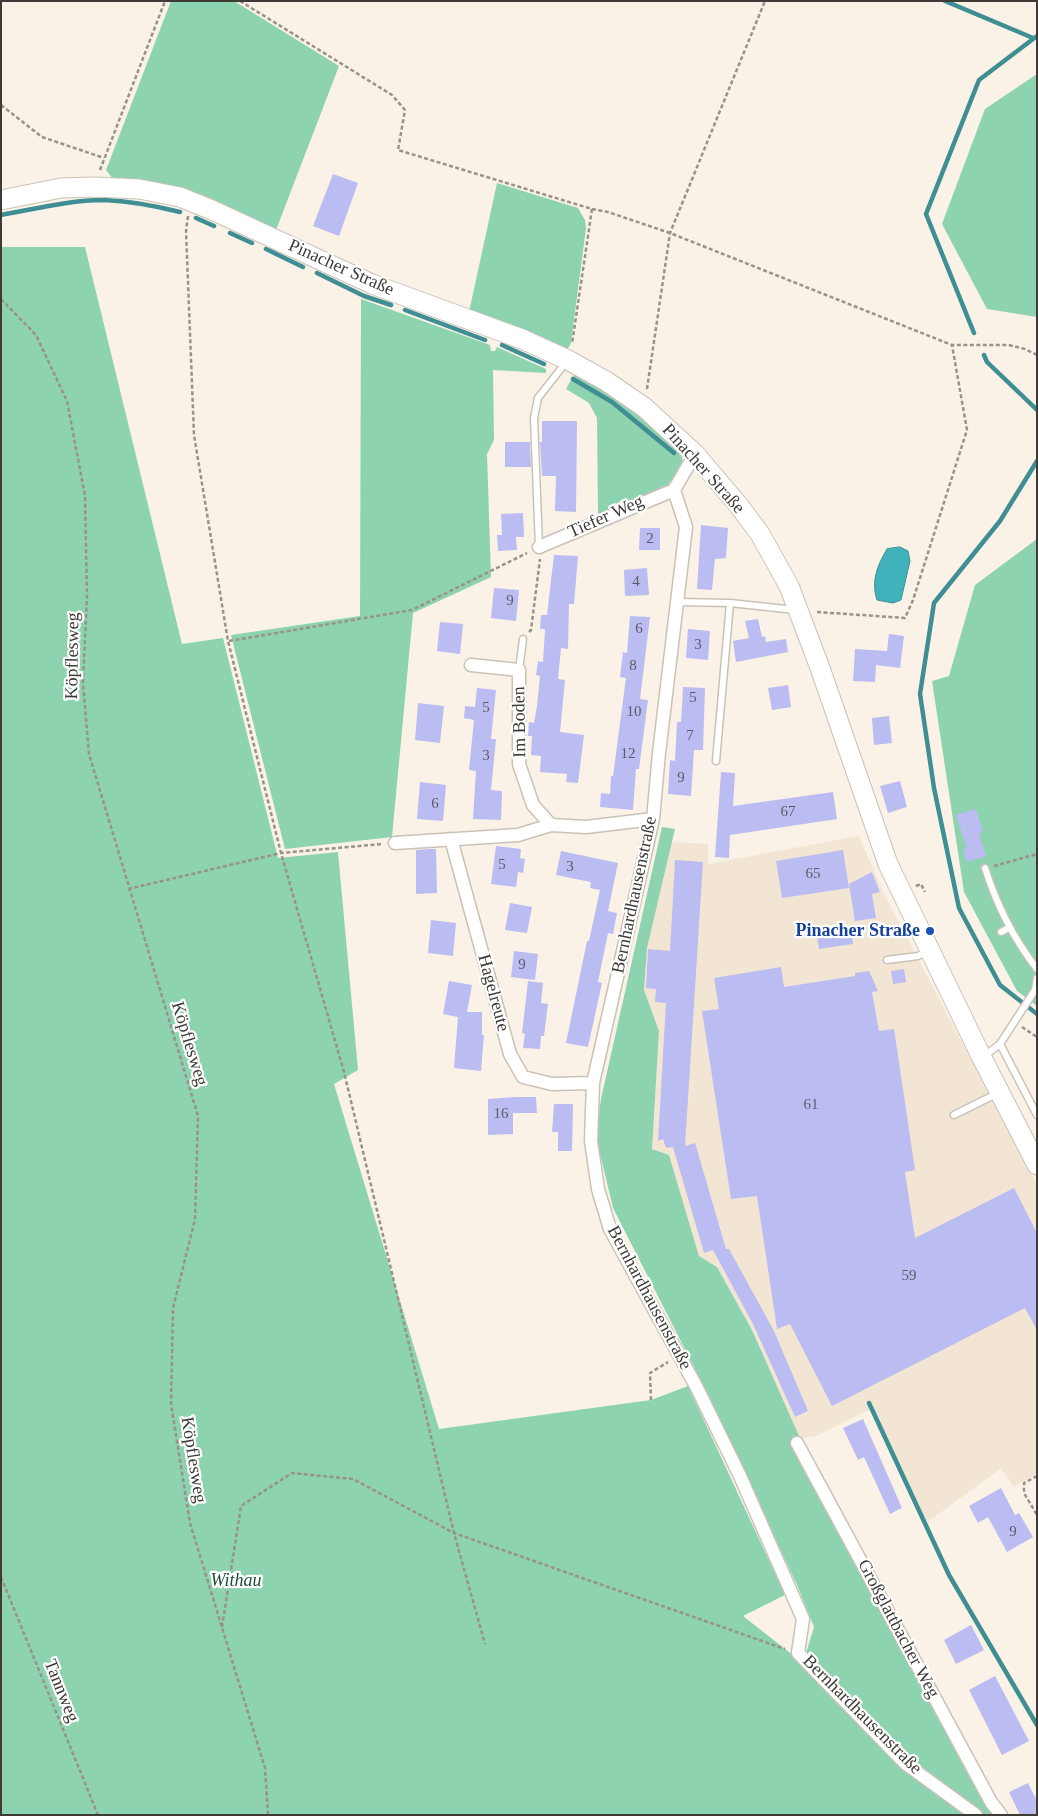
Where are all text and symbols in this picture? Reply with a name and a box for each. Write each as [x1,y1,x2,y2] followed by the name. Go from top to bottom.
[285,235,397,301] street label: Pinacher Straße
[657,420,749,518] street label: Pinacher Straße
[565,491,647,543] street label: Tiefer Weg
[646,530,654,548] house number: 2
[632,573,640,591] house number: 4
[506,592,514,610] house number: 9
[61,612,85,700] street label: Köpflesweg
[635,620,643,638] house number: 6
[694,636,702,654] house number: 3
[629,657,637,675] house number: 8
[509,686,531,758] street label: Im Boden
[689,689,697,707] house number: 5
[482,699,490,717] house number: 5
[626,703,642,721] house number: 10
[686,727,694,745] house number: 7
[620,745,636,763] house number: 12
[482,747,490,765] house number: 3
[677,769,685,787] house number: 9
[431,795,439,813] house number: 6
[780,803,796,821] house number: 67
[608,815,662,975] street label: Bernhardhausenstraße
[498,856,506,874] house number: 5
[566,858,574,876] house number: 3
[806,865,820,883] house number: 65
[796,920,920,942] place label: Pinacher Straße
[924,925,936,937] marker: Pinacher Straße
[472,952,514,1034] street label: Hagelreute
[518,956,526,974] house number: 9
[166,999,212,1089] street label: Köpflesweg
[804,1096,818,1114] house number: 61
[494,1105,508,1123] house number: 16
[602,1222,696,1374] street label: Bernhardhausenstraße
[902,1267,916,1285] house number: 59
[176,1415,210,1505] street label: Köpflesweg
[1009,1523,1017,1541] house number: 9
[852,1556,944,1702] street label: Großglattbacher Weg
[210,1570,262,1592] park label: Withau
[798,1651,926,1779] street label: Bernhardhausenstraße
[39,1656,83,1726] street label: Tannweg

